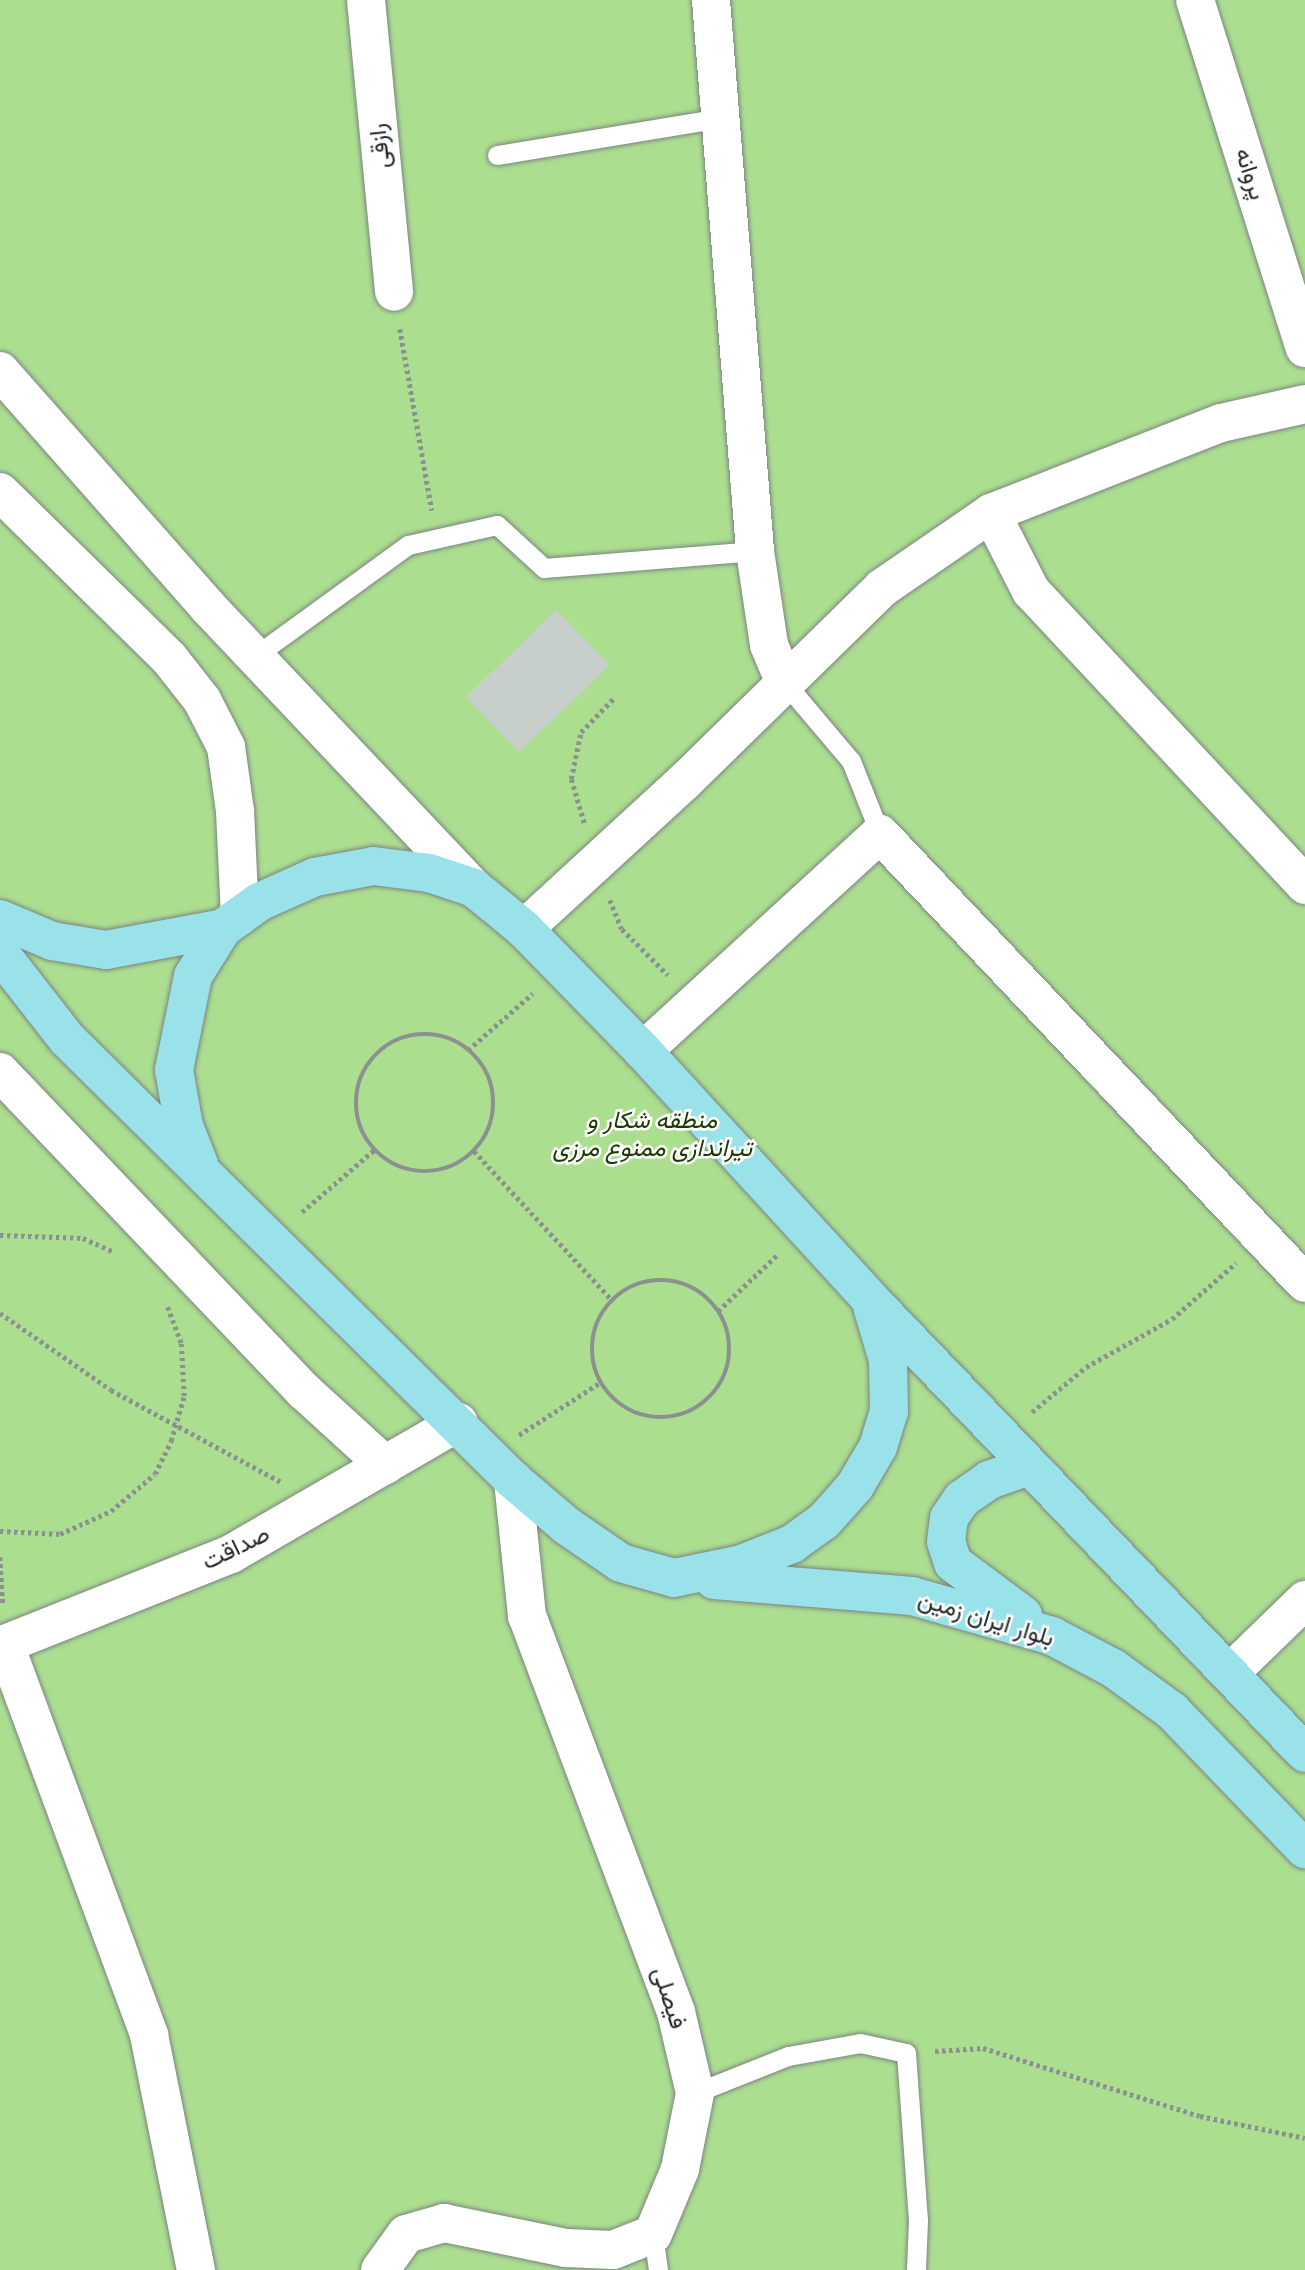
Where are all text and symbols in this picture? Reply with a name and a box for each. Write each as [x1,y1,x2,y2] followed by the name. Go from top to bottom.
[363,122,397,170] street label: رازقی
[1228,144,1272,204] street label: پروانه
[552,1107,752,1163] park label: منطقه شکار و تیراندازی ممنوع مرزی
[197,1519,275,1577] street label: صداقت
[915,1585,1057,1653] street label: بلوار ایران زمین
[645,1963,693,2033] street label: فیصلی

